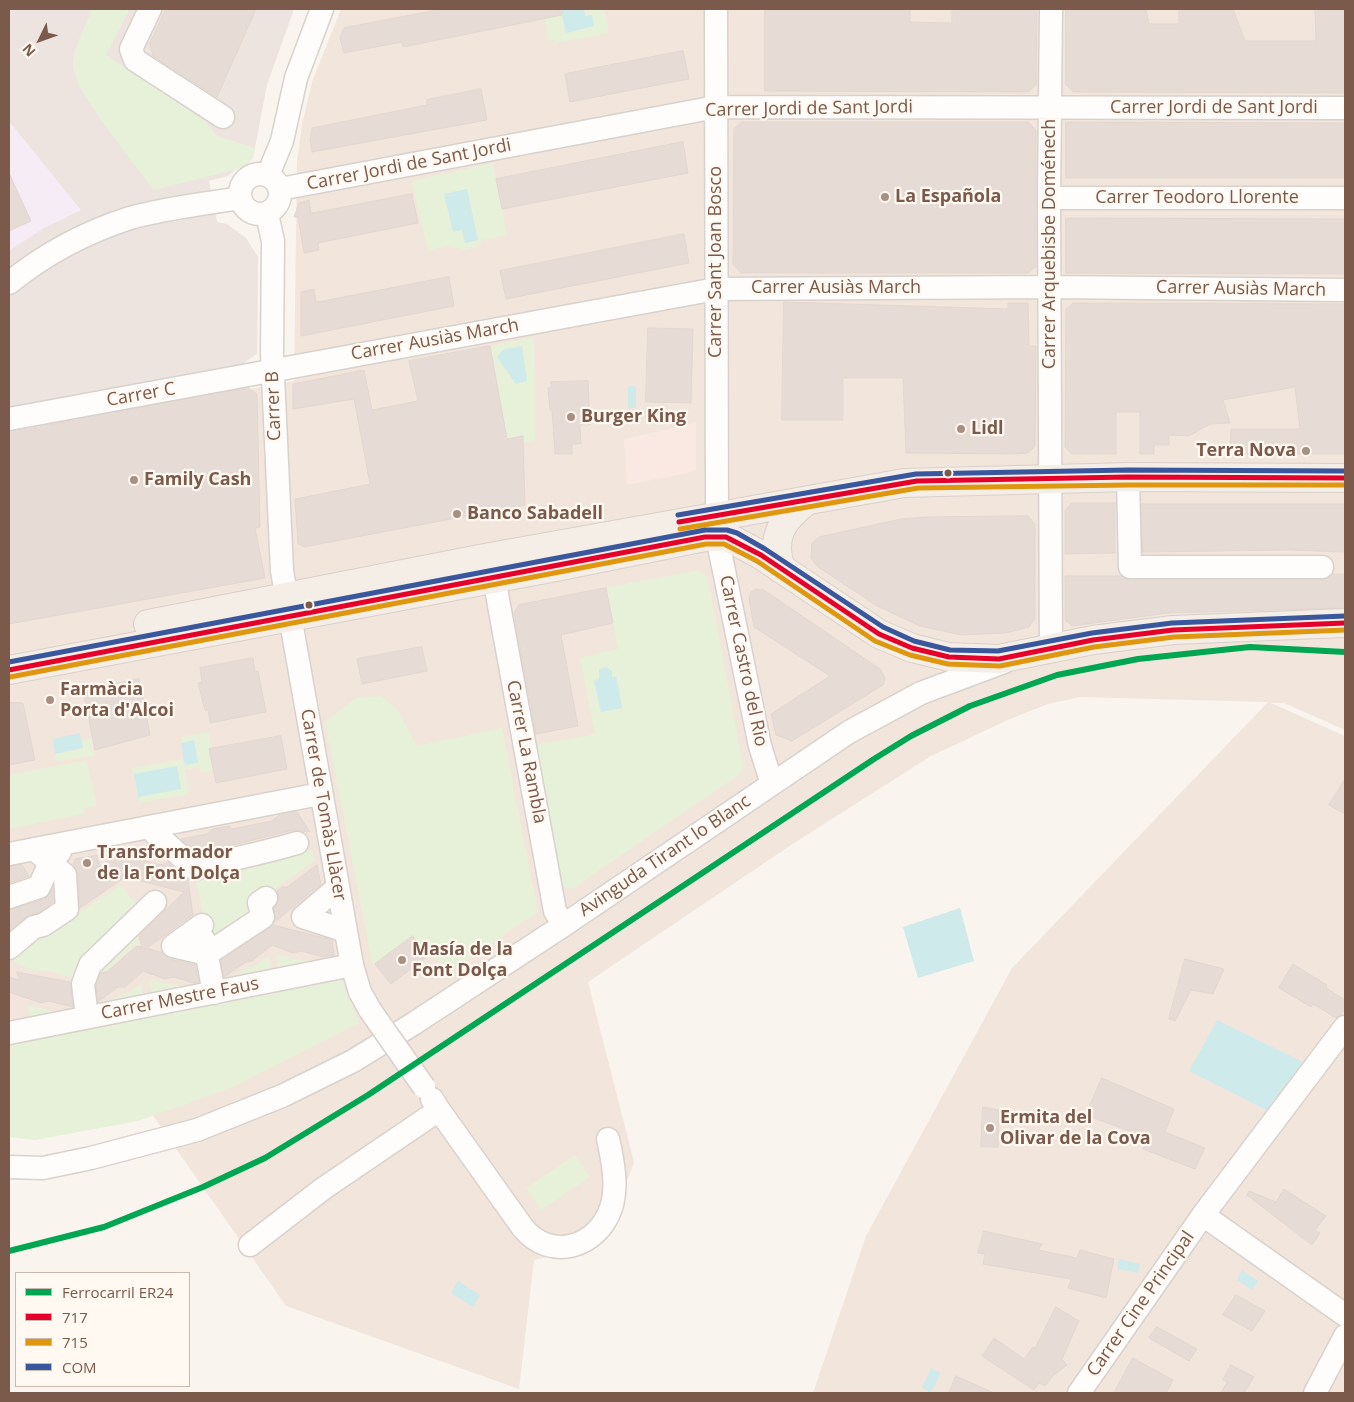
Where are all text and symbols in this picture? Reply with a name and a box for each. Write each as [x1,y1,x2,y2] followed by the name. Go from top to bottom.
[15,15,65,65] north arrow
[18,40,39,61] text: N
[705,96,913,122] street label: Carrer Jordi de Sant Jordi
[1110,97,1318,119] street label: Carrer Jordi de Sant Jordi
[1039,119,1061,369] street label: Carrer Arquebisbe Doménech
[305,135,513,195] street label: Carrer Jordi de Sant Jordi
[705,166,727,358] street label: Carrer Sant Joan Bosco
[895,186,1001,208] place label: La Española
[1095,187,1299,209] street label: Carrer Teodoro Llorente
[879,191,891,203] marker: La Española
[751,277,921,299] street label: Carrer Ausiàs March
[1156,277,1326,301] street label: Carrer Ausiàs March
[349,315,521,365] street label: Carrer Ausiàs March
[262,371,286,441] street label: Carrer B
[105,378,177,412] street label: Carrer C
[581,406,686,428] place label: Burger King
[565,411,577,423] marker: Burger King
[971,418,1004,440] place label: Lidl
[955,423,967,435] marker: Lidl
[1196,440,1296,462] place label: Terra Nova
[1300,445,1312,457] marker: Terra Nova
[943,468,953,478] unlabelled marker
[144,469,251,491] place label: Family Cash
[128,474,140,486] marker: Family Cash
[467,503,603,525] place label: Banco Sabadell
[451,508,463,520] marker: Banco Sabadell
[714,574,772,748] street label: Carrer Castro del Rio
[304,600,314,610] unlabelled marker
[502,678,550,826] street label: Carrer La Rambla
[60,679,174,722] place label: Farmàcia Porta d'Alcoi
[44,694,56,706] marker: Farmàcia Porta d'Alcoi
[295,707,351,903] street label: Carrer de Tomàs Llàcer
[575,790,755,922] street label: Avinguda Tirant lo Blanc
[97,842,240,884] place label: Transformador de la Font Dolça
[81,857,93,869] marker: Transformador de la Font Dolça
[412,939,513,982] place label: Masía de la Font Dolça
[396,954,408,966] marker: Masía de la Font Dolça
[99,973,261,1025] street label: Carrer Mestre Faus
[1000,1107,1151,1150] place label: Ermita del Olivar de la Cova
[984,1122,996,1134] marker: Ermita del Olivar de la Cova
[1083,1227,1199,1381] street label: Carrer Cine Principal
[15,1272,190,1387] legend
[62,1282,173,1302] text: Ferrocarril ER24
[62,1307,88,1327] text: 717
[62,1332,88,1352] text: 715
[62,1357,97,1377] text: COM

